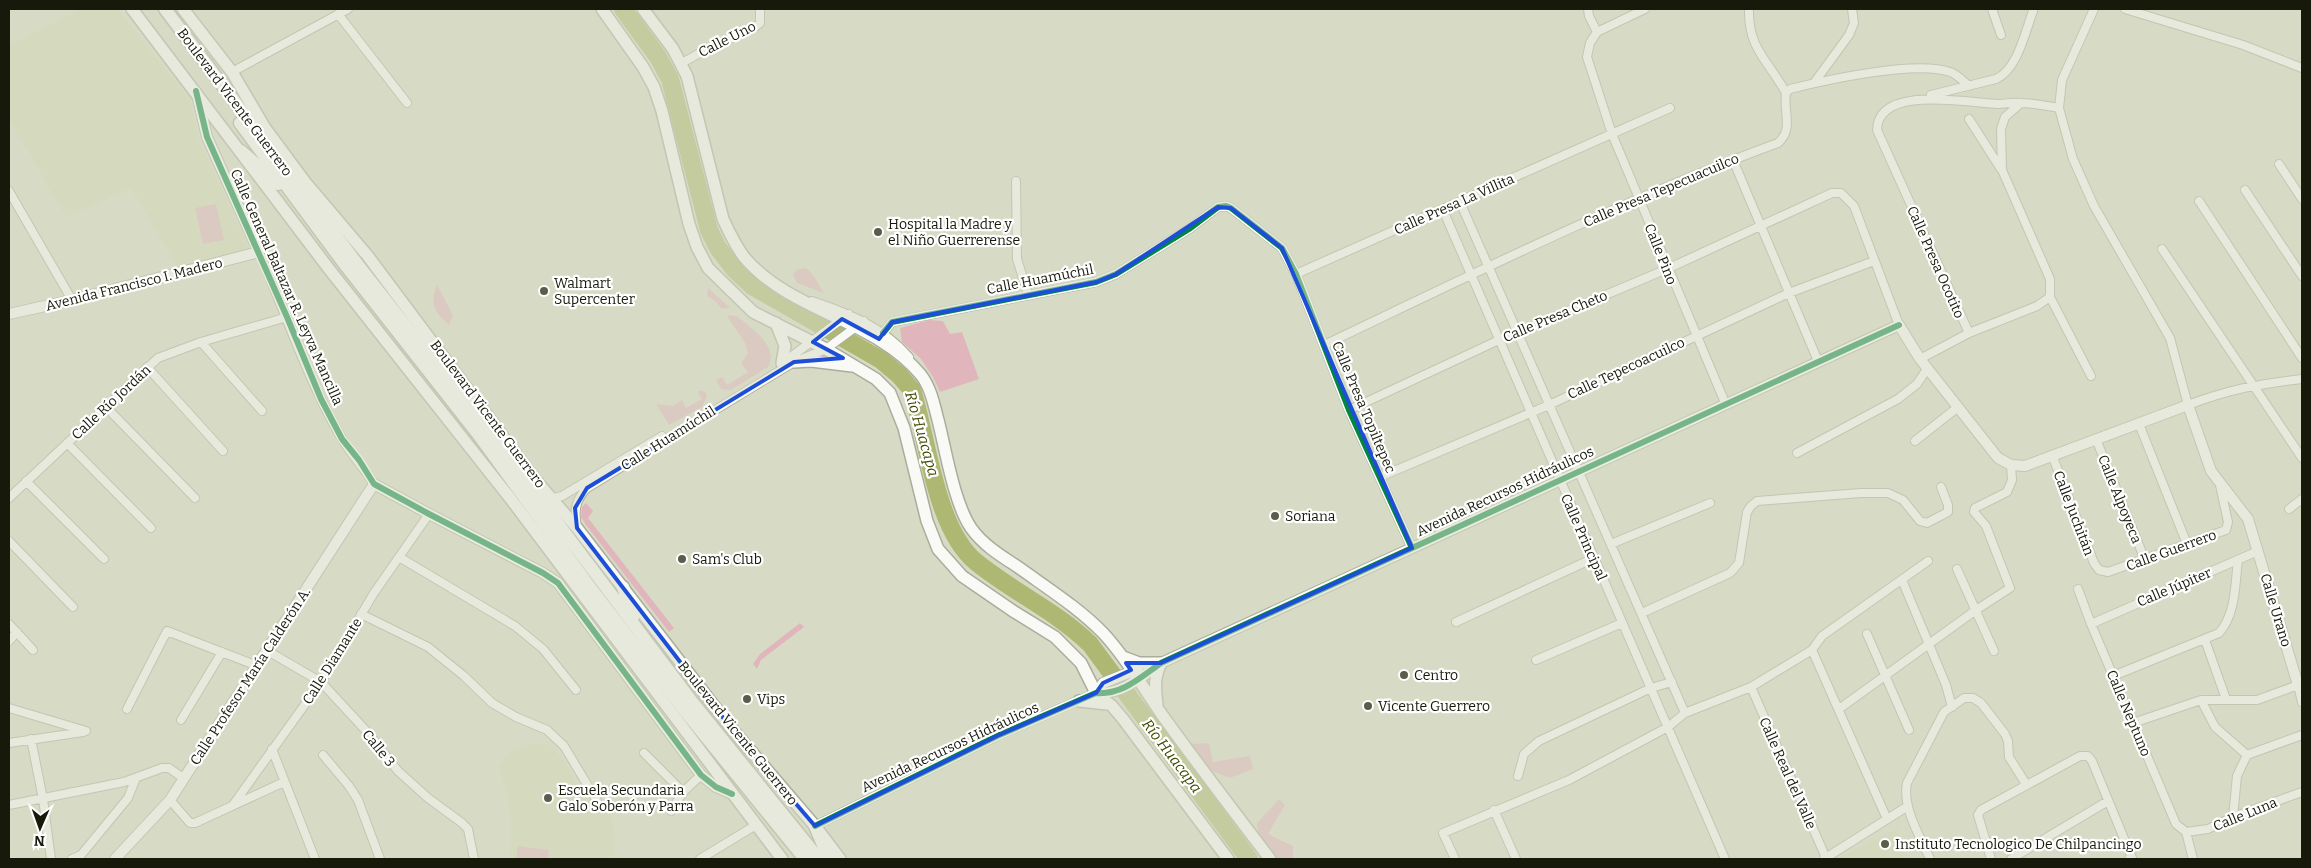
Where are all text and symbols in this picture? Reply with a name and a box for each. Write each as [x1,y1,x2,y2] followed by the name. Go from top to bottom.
[696,18,759,61] street label: Calle Uno
[173,25,296,180] street label: Boulevard Vicente Guerrero
[1581,150,1741,231] street label: Calle Presa Tepecuacuilco
[227,167,347,408] street label: Calle General Baltazar R. Leyva Mancilla
[1391,170,1517,239] street label: Calle Presa La Villita
[1903,203,1968,321] street label: Calle Presa Ocotito
[888,216,1020,249] place label: Hospital la Madre y el Niño Guerrerense
[1641,221,1680,287] street label: Calle Pino
[872,226,884,238] marker: Hospital la Madre y el Niño Guerrerense
[44,254,224,315] street label: Avenida Francisco I. Madero
[985,261,1095,298] street label: Calle Huamúchil
[554,275,635,308] place label: Walmart Supercenter
[538,285,550,297] marker: Walmart Supercenter
[1500,287,1610,346] street label: Calle Presa Cheto
[1565,334,1688,403] street label: Calle Tepecoacuilco
[426,337,549,492] street label: Boulevard Vicente Guerrero
[1328,339,1399,476] street label: Calle Presa Topiltepec
[68,361,155,443] street label: Calle Río Jordán
[901,389,943,479] water label: Río Huacapa
[618,403,719,474] street label: Calle Huamúchil
[1414,443,1597,540] street label: Avenida Recursos Hidráulicos
[2094,452,2145,546] street label: Calle Alpoyeca
[2050,468,2098,558] street label: Calle Juchitán
[1557,491,1610,583] street label: Calle Principal
[1285,508,1336,525] place label: Soriana
[1269,510,1281,522] marker: Soriana
[2124,526,2219,575] street label: Calle Guerrero
[692,551,762,568] place label: Sam's Club
[676,553,688,565] marker: Sam's Club
[2134,564,2214,611] street label: Calle Júpiter
[2256,571,2295,649] street label: Calle Urano
[187,584,314,768] street label: Calle Profesor María Calderón A.
[299,615,366,708] street label: Calle Diamante
[674,658,801,809] street label: Boulevard Vicente Guerrero
[1414,667,1458,684] place label: Centro
[2103,667,2154,759] street label: Calle Neptuno
[1398,669,1410,681] marker: Centro
[757,691,785,708] place label: Vips
[741,693,753,705] marker: Vips
[1378,698,1490,715] place label: Vicente Guerrero
[859,699,1042,796] street label: Avenida Recursos Hidráulicos
[1362,700,1374,712] marker: Vicente Guerrero
[1755,715,1820,832] street label: Calle Real del Valle
[1138,716,1206,796] water label: Río Huacapa
[359,726,399,770] street label: Calle 3
[558,782,694,815] place label: Escuela Secundaria Galo Soberón y Parra
[542,792,554,804] marker: Escuela Secundaria Galo Soberón y Parra
[2211,794,2280,835] street label: Calle Luna
[15,803,65,853] north arrow
[34,832,45,849] text: N
[1895,836,2141,853] place label: Instituto Tecnologico De Chilpancingo
[1879,838,1891,850] marker: Instituto Tecnologico De Chilpancingo

